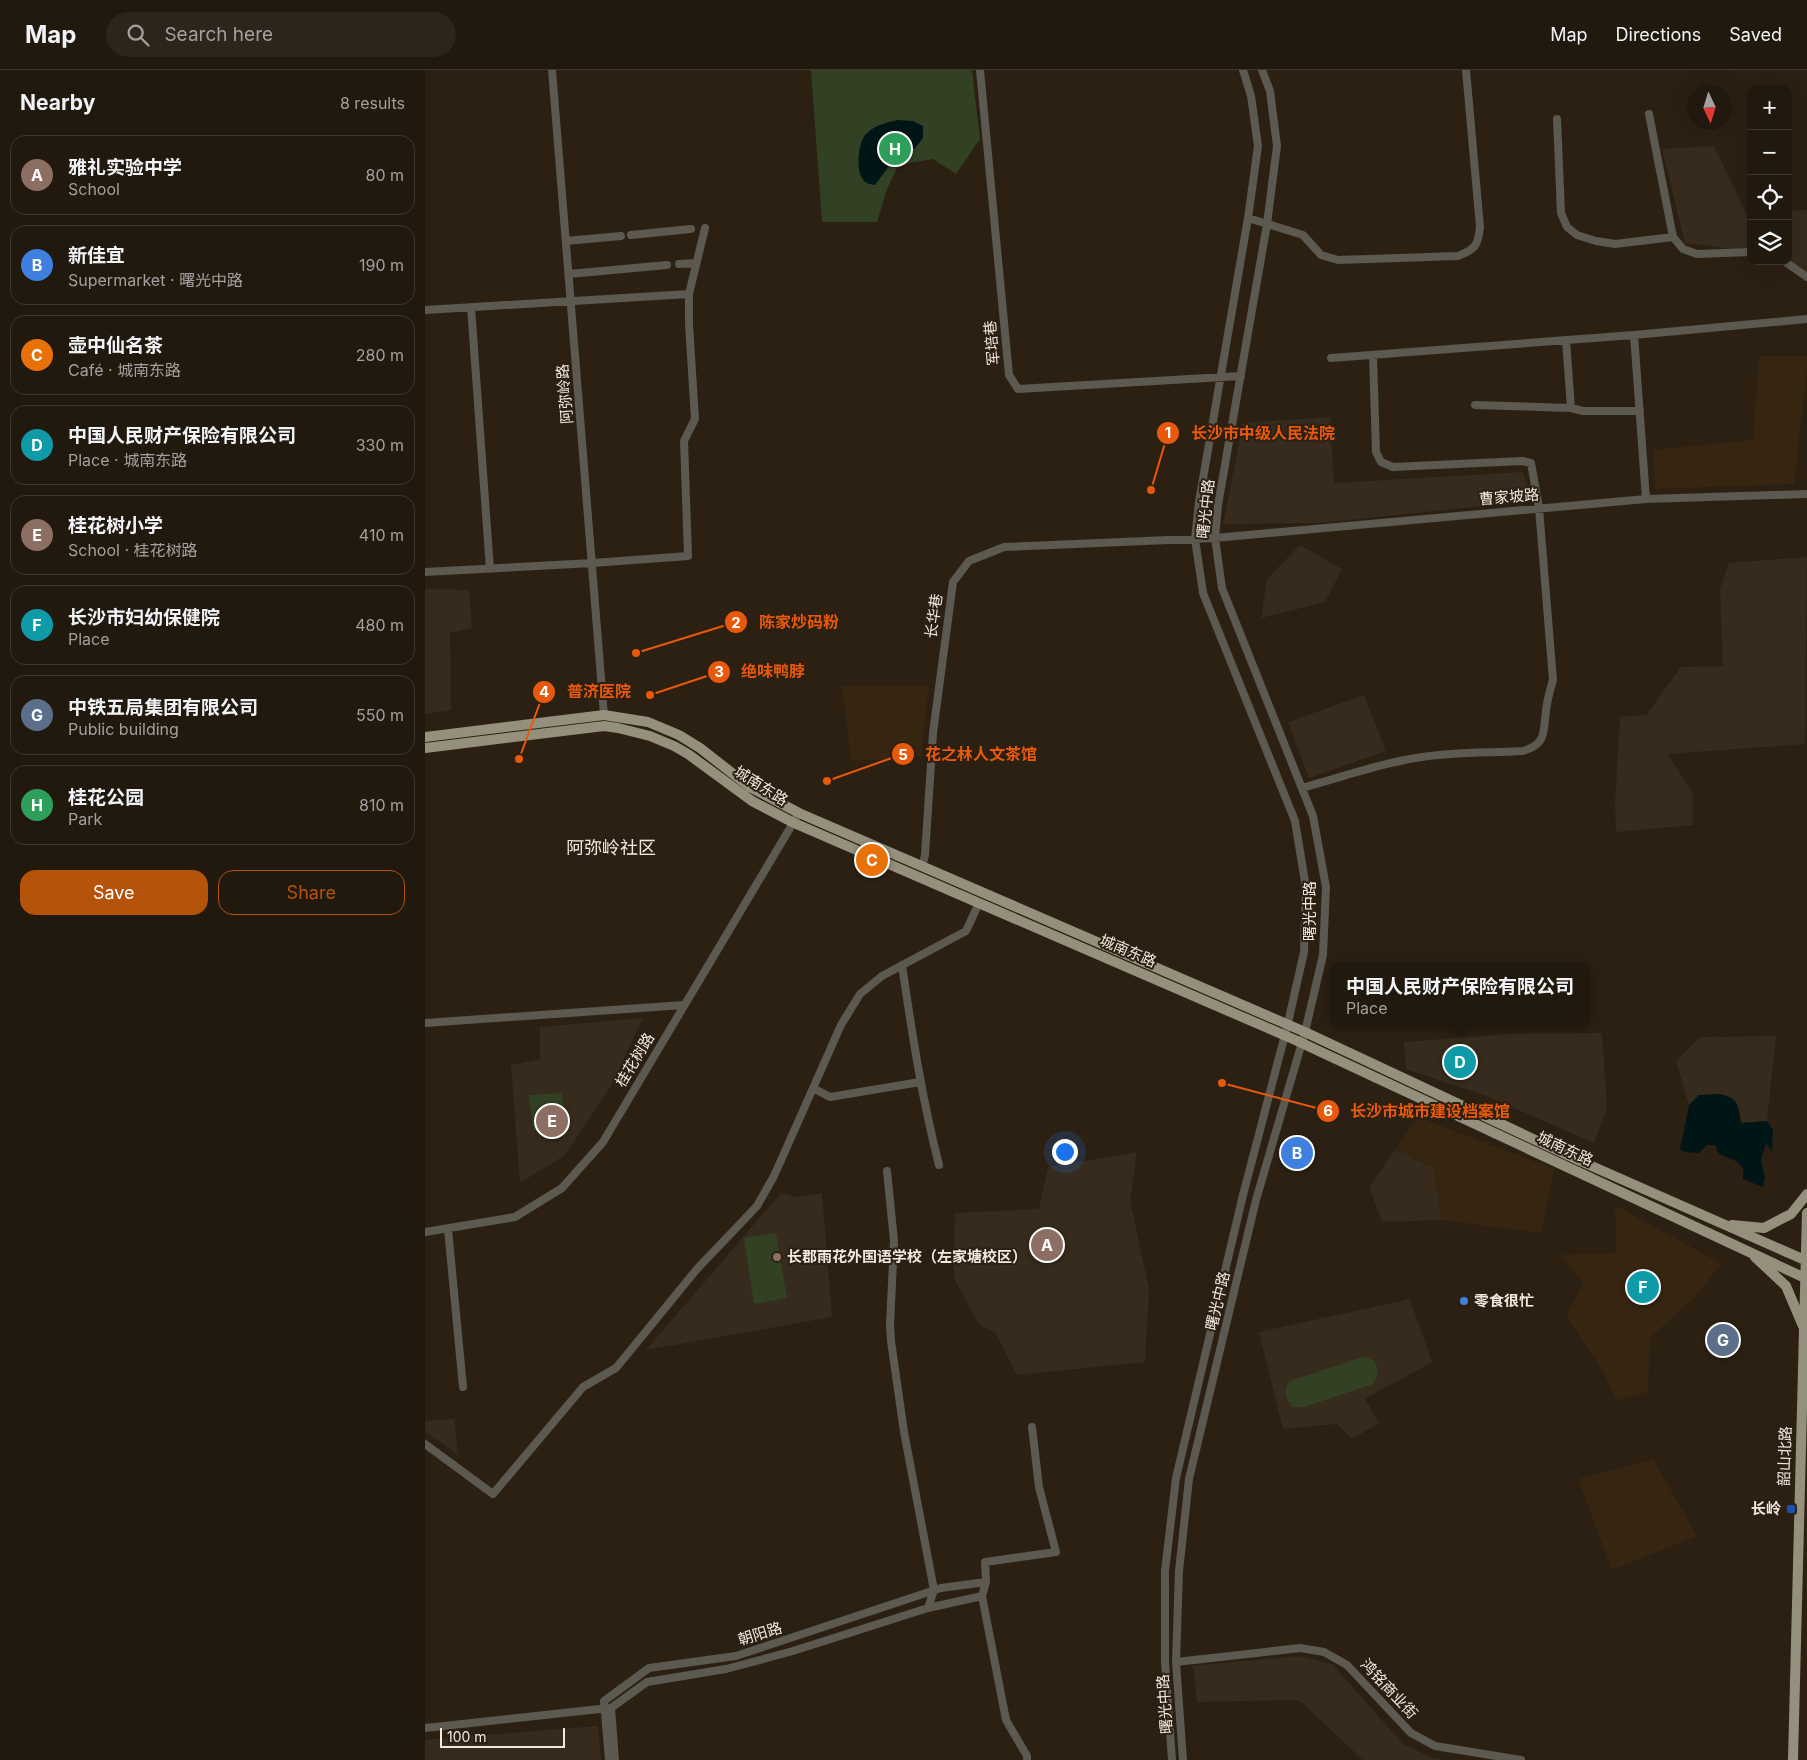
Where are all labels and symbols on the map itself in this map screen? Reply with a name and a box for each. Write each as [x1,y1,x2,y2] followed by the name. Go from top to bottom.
[1687,85,1732,130] north arrow
[879,130,911,168] pin: H
[980,320,1003,366] street label: 军培巷
[552,363,577,425] street label: 阿弥岭路
[1156,417,1345,448] callout: 长沙市中级人民法院
[1165,423,1171,442] text: 1
[1191,423,1335,443] text: 长沙市中级人民法院
[1193,478,1218,540] street label: 曙光中路
[1478,484,1540,509] street label: 曹家坡路
[921,592,946,640] street label: 长华巷
[724,607,849,638] callout: 陈家炒码粉
[759,612,839,632] text: 陈家炒码粉
[731,613,741,632] text: 2
[706,656,815,687] callout: 绝味鸭脖
[741,661,805,681] text: 绝味鸭脖
[714,662,724,681] text: 3
[532,676,641,707] callout: 普济医院
[567,681,631,701] text: 普济医院
[539,682,549,701] text: 4
[890,739,1047,770] callout: 花之林人文茶馆
[925,744,1037,764] text: 花之林人文茶馆
[898,745,908,764] text: 5
[731,762,792,810] street label: 城南东路
[566,837,656,858] district label: 阿弥岭社区
[856,841,888,879] pin: C
[1300,881,1319,941] street label: 曙光中路
[1097,930,1160,971] street label: 城南东路
[611,1029,658,1090] street label: 桂花树路
[1444,1043,1476,1081] pin: D
[1315,1096,1520,1127] callout: 长沙市城市建设档案馆
[1323,1101,1333,1120] text: 6
[1350,1101,1510,1121] text: 长沙市城市建设档案馆
[536,1102,568,1140] pin: E
[1534,1127,1596,1170] street label: 城南东路
[1281,1134,1313,1172] pin: B
[1052,1139,1078,1165] your location
[1031,1226,1063,1264] pin: A
[787,1247,1027,1266] place label: 长郡雨花外国语学校（左家塘校区）
[771,1251,783,1263] marker: 长郡雨花外国语学校（左家塘校区）
[1627,1268,1659,1306] pin: F
[1202,1270,1234,1332] street label: 曙光中路
[1474,1291,1534,1310] place label: 零食很忙
[1458,1295,1470,1307] marker: 零食很忙
[1707,1321,1739,1359] pin: G
[1774,1426,1795,1486] street label: 韶山北路
[1751,1499,1781,1518] place label: 长岭
[1785,1503,1797,1515] marker: 长岭
[736,1618,784,1649] street label: 朝阳路
[1357,1655,1422,1723] street label: 鸿铭商业街
[1153,1673,1176,1735] street label: 曙光中路
[440,1725,565,1748] scale bar

